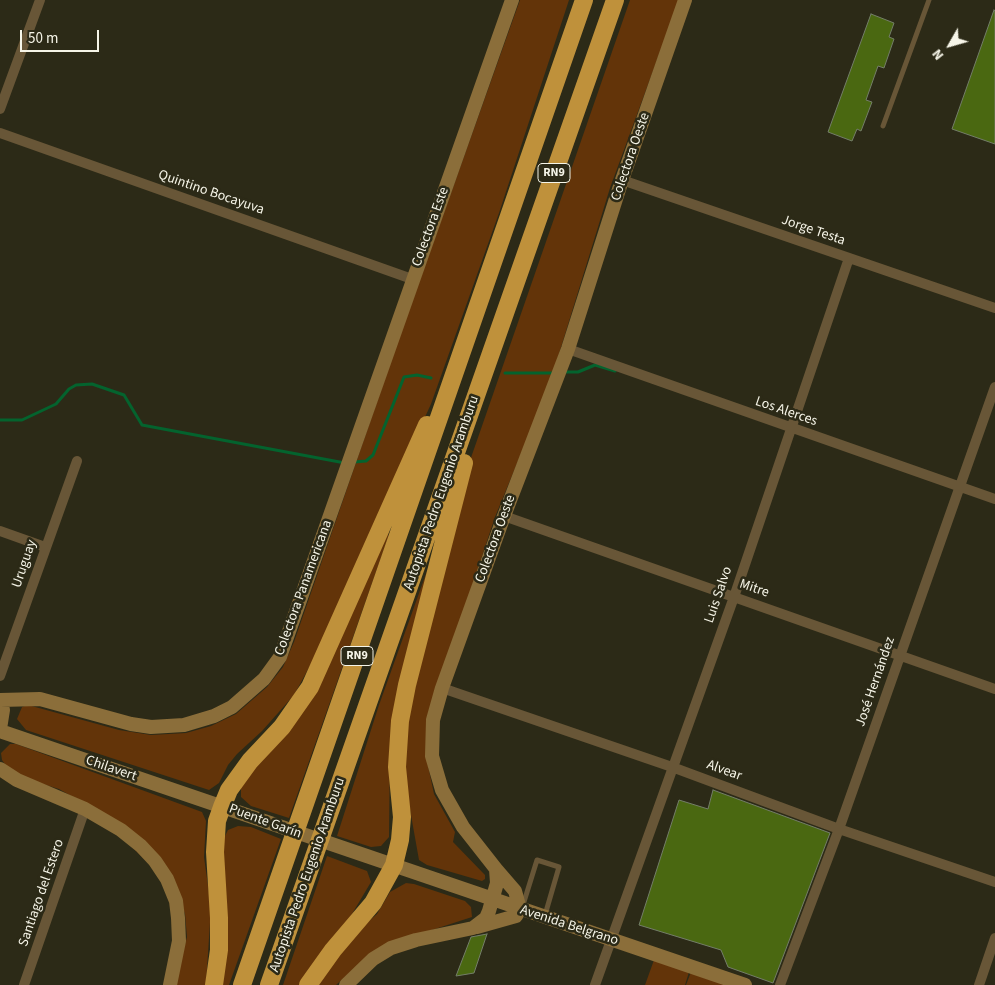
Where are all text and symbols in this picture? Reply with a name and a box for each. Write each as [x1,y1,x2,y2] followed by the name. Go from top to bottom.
[22,20,101,52] scale bar
[925,20,975,70] north arrow
[28,28,58,49] text: 50 m
[927,44,949,64] text: N
[608,111,654,203] street label: Colectora Oeste
[538,164,570,182] road number: RN9
[156,167,266,219] street label: Quintino Bocayuva
[409,185,453,269] street label: Colectora Este
[779,212,847,250] street label: Jorge Testa
[401,394,483,592] street label: Autopista Pedro Eugenio Aramburu
[753,394,819,430] street label: Los Alerces
[472,493,520,585] street label: Colectora Oeste
[272,518,336,658] street label: Colectora Panamericana
[9,538,41,590] street label: Uruguay
[702,565,736,625] street label: Luis Salvo
[737,576,771,602] street label: Mitre
[853,635,899,729] street label: José Hernández
[341,646,373,666] road number: RN9
[83,752,139,786] street label: Chilavert
[704,757,744,785] street label: Alvear
[267,776,349,974] street label: Autopista Pedro Eugenio Aramburu
[226,801,304,843] street label: Puente Garín
[16,837,68,949] street label: Santiago del Estero
[518,902,620,950] street label: Avenida Belgrano

